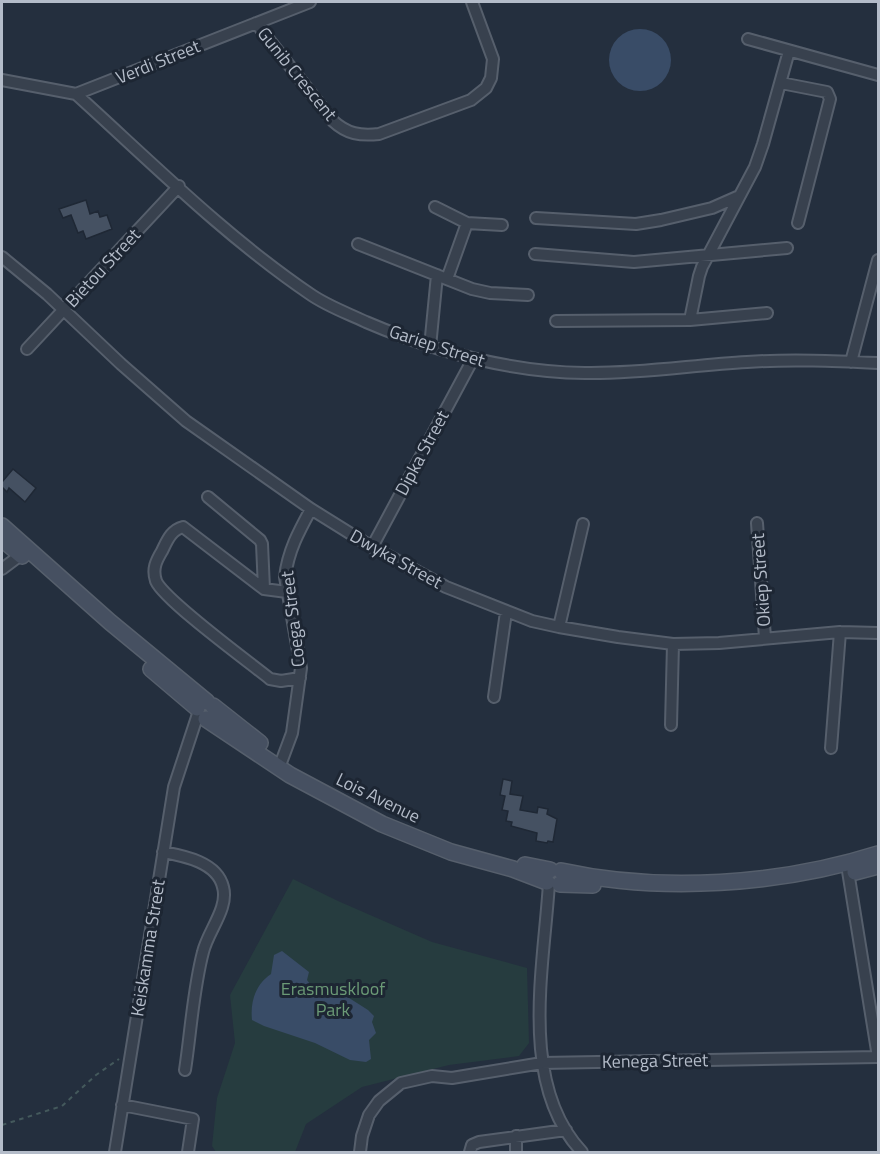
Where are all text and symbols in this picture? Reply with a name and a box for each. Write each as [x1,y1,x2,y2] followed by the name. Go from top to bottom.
[251,21,344,127] street label: Gunib Crescent
[112,32,205,91] street label: Verdi Street
[59,221,147,313] street label: Bietou Street
[386,317,489,374] street label: Gariep Street
[388,405,456,500] street label: Dipka Street
[345,522,448,595] street label: Dwyka Street
[744,532,777,628] street label: Okiep Street
[273,569,312,669] street label: Coega Street
[332,766,425,830] street label: Lois Avenue
[123,877,172,1018] street label: Keiskamma Street
[281,975,385,1023] park label: Erasmuskloof Park
[602,1046,709,1075] street label: Kenega Street

